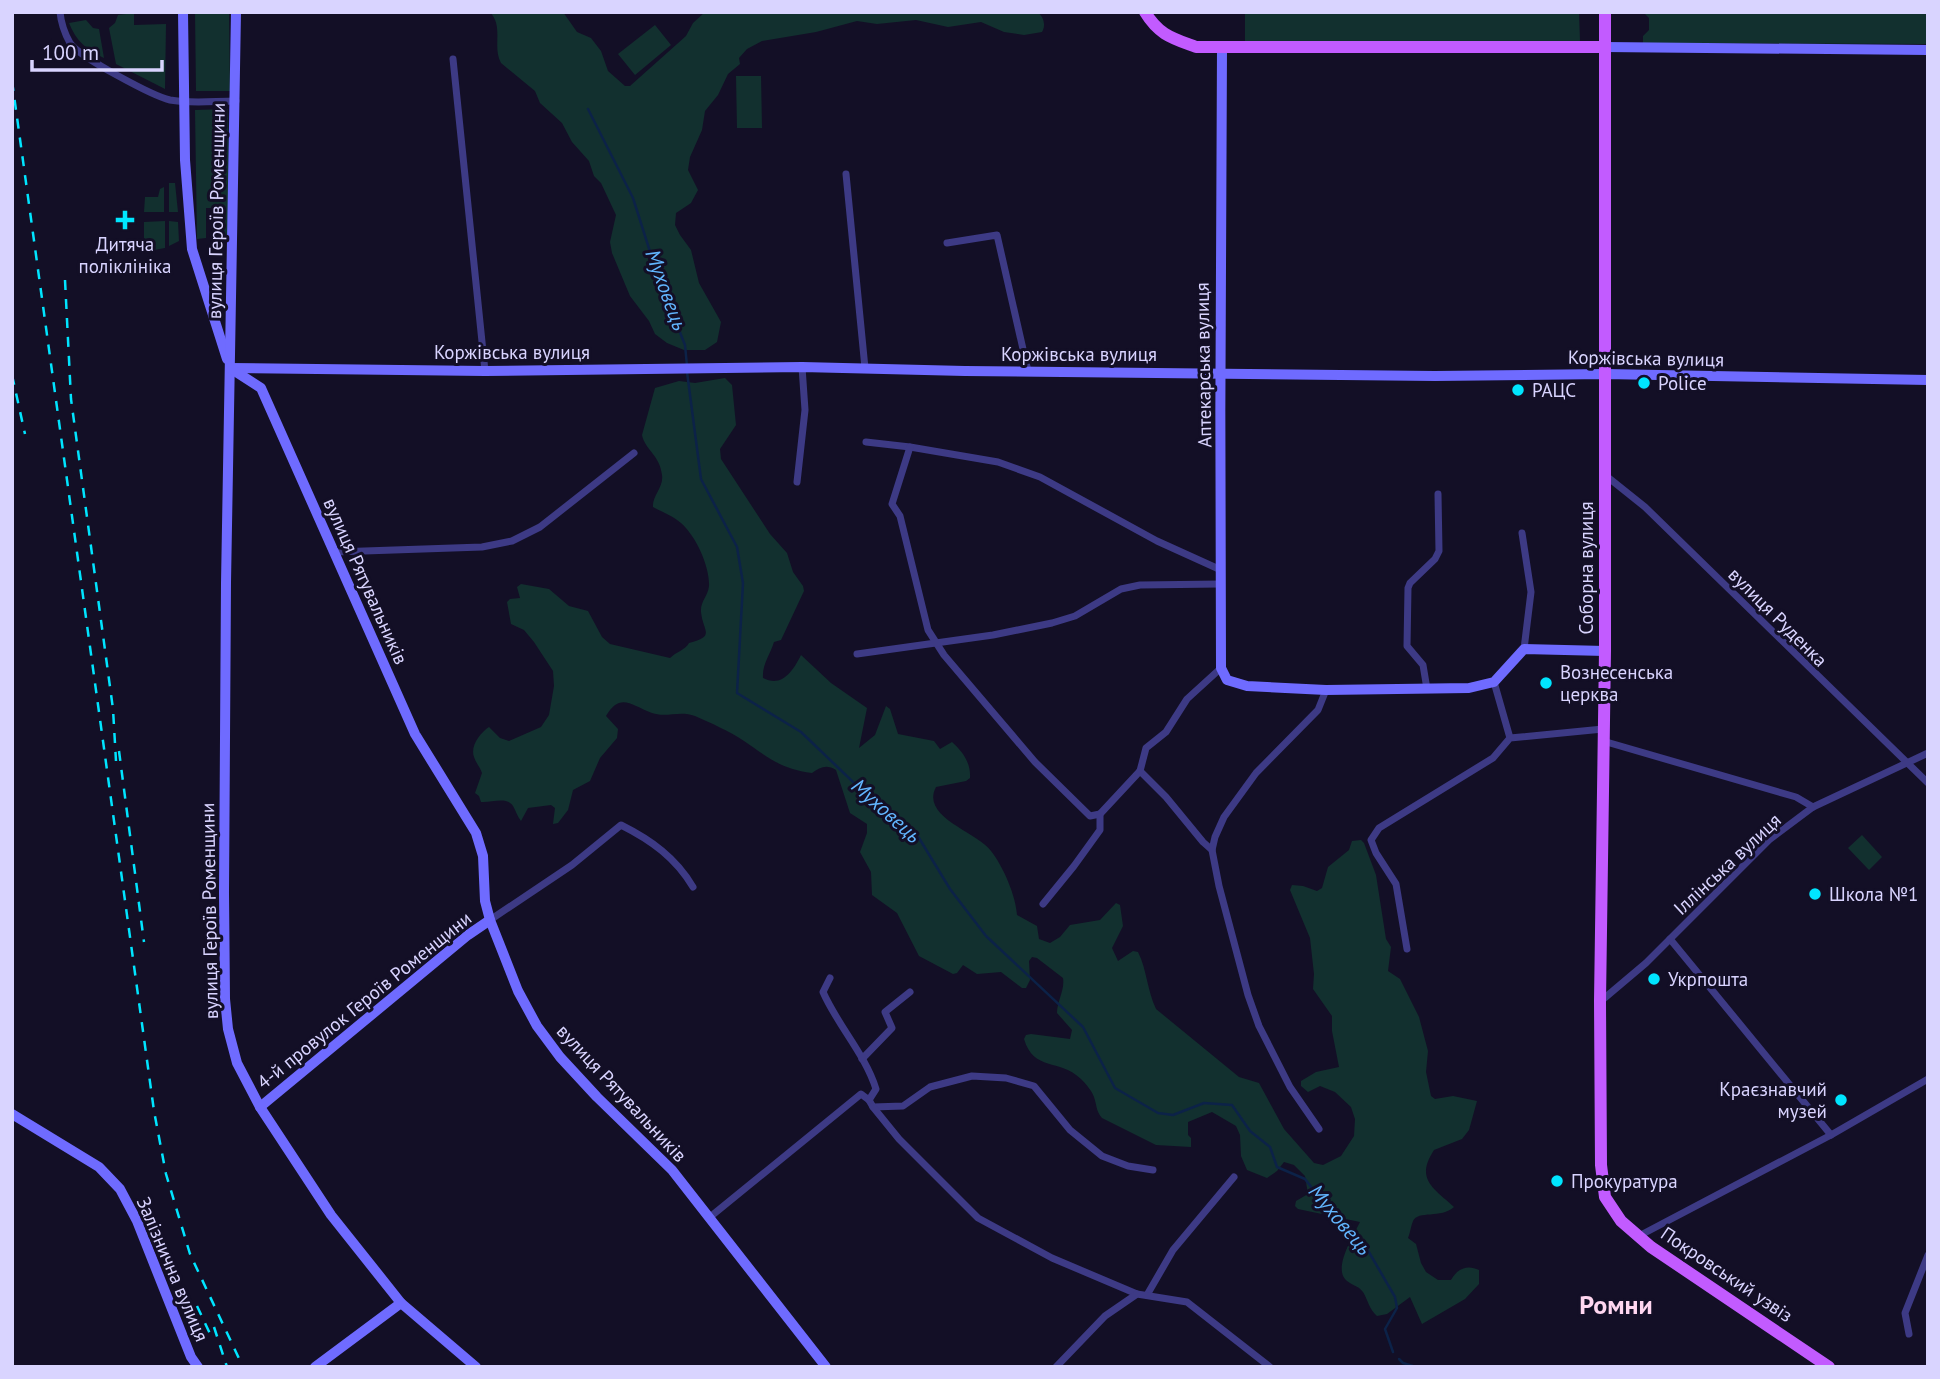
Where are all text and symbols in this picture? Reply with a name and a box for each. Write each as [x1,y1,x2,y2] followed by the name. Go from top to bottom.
[32,28,161,72] scale bar
[42,39,99,66] text: 100 m
[202,103,230,319] street label: вулиця Героїв Роменщини
[115,210,135,230] marker: Дитяча поліклініка
[78,232,172,278] place label: Дитяча поліклініка
[639,245,694,334] water label: Муховець
[1190,282,1216,448] street label: Аптекарська вулиця
[434,340,590,364] street label: Коржівська вулиця
[1001,342,1157,366] street label: Коржівська вулиця
[1568,345,1724,371] street label: Коржівська вулиця
[1658,371,1707,395] place label: Police
[1636,375,1652,391] marker: Police
[1532,378,1576,402] place label: РАЦС
[1510,382,1526,398] marker: РАЦС
[318,494,414,668] street label: вулиця Рятувальників
[1574,501,1598,635] street label: Соборна вулиця
[1723,562,1833,672] street label: вулиця Руденка
[1560,660,1673,706] place label: Вознесенська церква
[1538,675,1554,691] marker: Вознесенська церква
[846,772,927,849] water label: Муховець
[195,803,223,1019] street label: вулиця Героїв Роменщини
[1668,808,1786,920] street label: Іллінська вулиця
[1829,882,1918,906] place label: Школа №1
[1807,886,1823,902] marker: Школа №1
[252,906,476,1094] street label: 4-й провулок Героїв Роменщини
[1668,967,1748,991] place label: Укрпошта
[1646,971,1662,987] marker: Укрпошта
[552,1019,692,1167] street label: вулиця Рятувальників
[1719,1077,1827,1123] place label: Краєзнавчий музей
[1833,1092,1849,1108] marker: Краєзнавчий музей
[1571,1169,1678,1193] place label: Прокуратура
[1549,1173,1565,1189] marker: Прокуратура
[1303,1179,1378,1261] water label: Муховець
[132,1193,214,1345] street label: Залізнична вулиця
[1656,1221,1798,1327] street label: Покровський узвіз
[1579,1288,1653,1321] district label: Ромни

